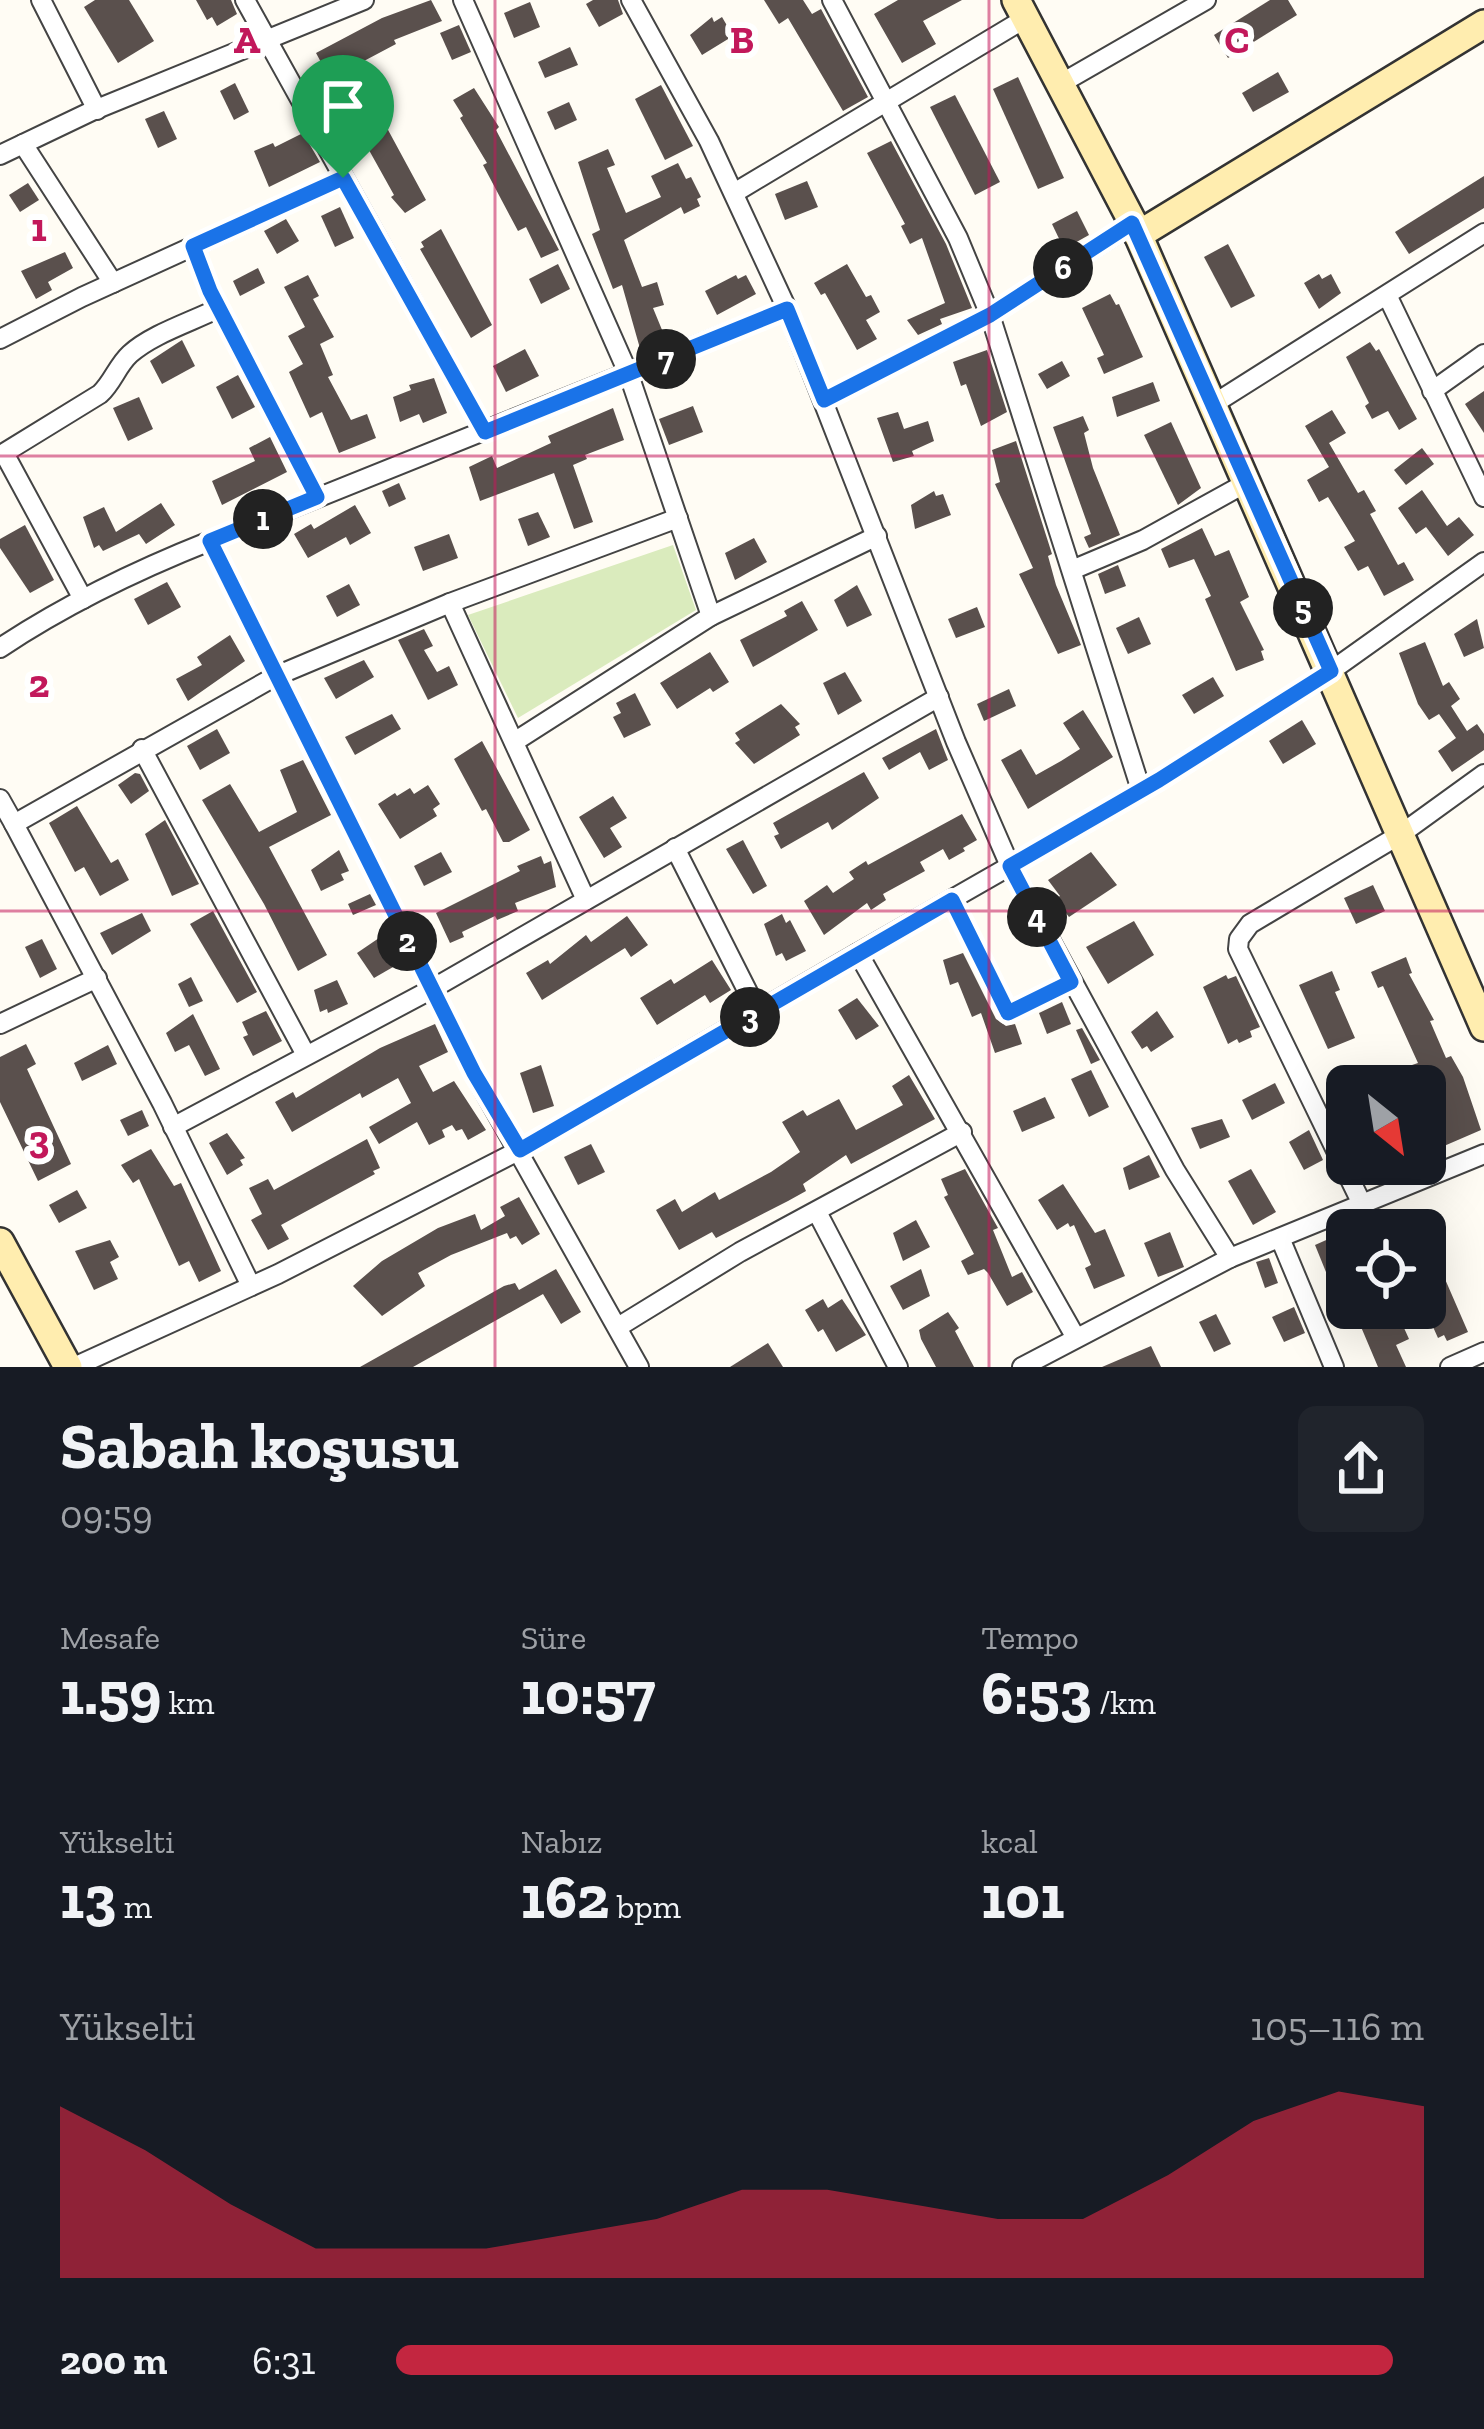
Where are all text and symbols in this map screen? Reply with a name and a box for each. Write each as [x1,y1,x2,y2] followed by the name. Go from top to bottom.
[234,16,261,63] text: A
[730,16,754,63] text: B
[1224,16,1250,63] text: C
[292,55,394,178] pin
[310,73,376,139] icon: arrive
[31,204,47,251] text: 1
[1033,238,1093,298] pin: 6
[1054,248,1072,287] text: 6
[636,329,696,389] pin: 7
[658,339,674,378] text: 7
[233,489,293,549] pin: 1
[256,499,270,538] text: 1
[1273,578,1333,638] pin: 5
[1294,588,1312,627] text: 5
[29,660,50,707] text: 2
[1007,887,1067,947] pin: 4
[1028,897,1046,936] text: 4
[377,911,437,971] pin: 2
[398,921,416,960] text: 2
[720,987,780,1047] pin: 3
[741,997,759,1036] text: 3
[1326,1065,1446,1185] north arrow
[1326,1065,1446,1329] map controls
[29,1116,49,1163] text: 3
[1326,1209,1446,1329] button: locate
[60,1406,459,1485] text: Sabah koşusu
[1298,1406,1424,1532] button: share
[60,1491,153,1538] text: 09:59
[60,1618,160,1657] text: Mesafe
[521,1618,586,1657] text: Süre
[981,1618,1079,1657] text: Tempo
[60,1657,161,1729] text: 1.59
[521,1657,655,1729] text: 10:57
[981,1657,1092,1729] text: 6:53
[161,1683,214,1722] text: km
[1092,1683,1156,1722] text: /km
[60,1822,175,1861] text: Yükselti
[521,1822,602,1861] text: Nabız
[981,1822,1038,1861] text: kcal
[60,1861,116,1933] text: 13
[521,1861,609,1933] text: 162
[981,1861,1064,1933] text: 101
[116,1887,152,1926] text: m
[609,1887,681,1926] text: bpm
[60,2003,195,2050] text: Yükselti
[1250,2003,1424,2050] text: 105–116 m
[60,2337,167,2384] text: 200 m
[252,2337,316,2384] text: 6:31

